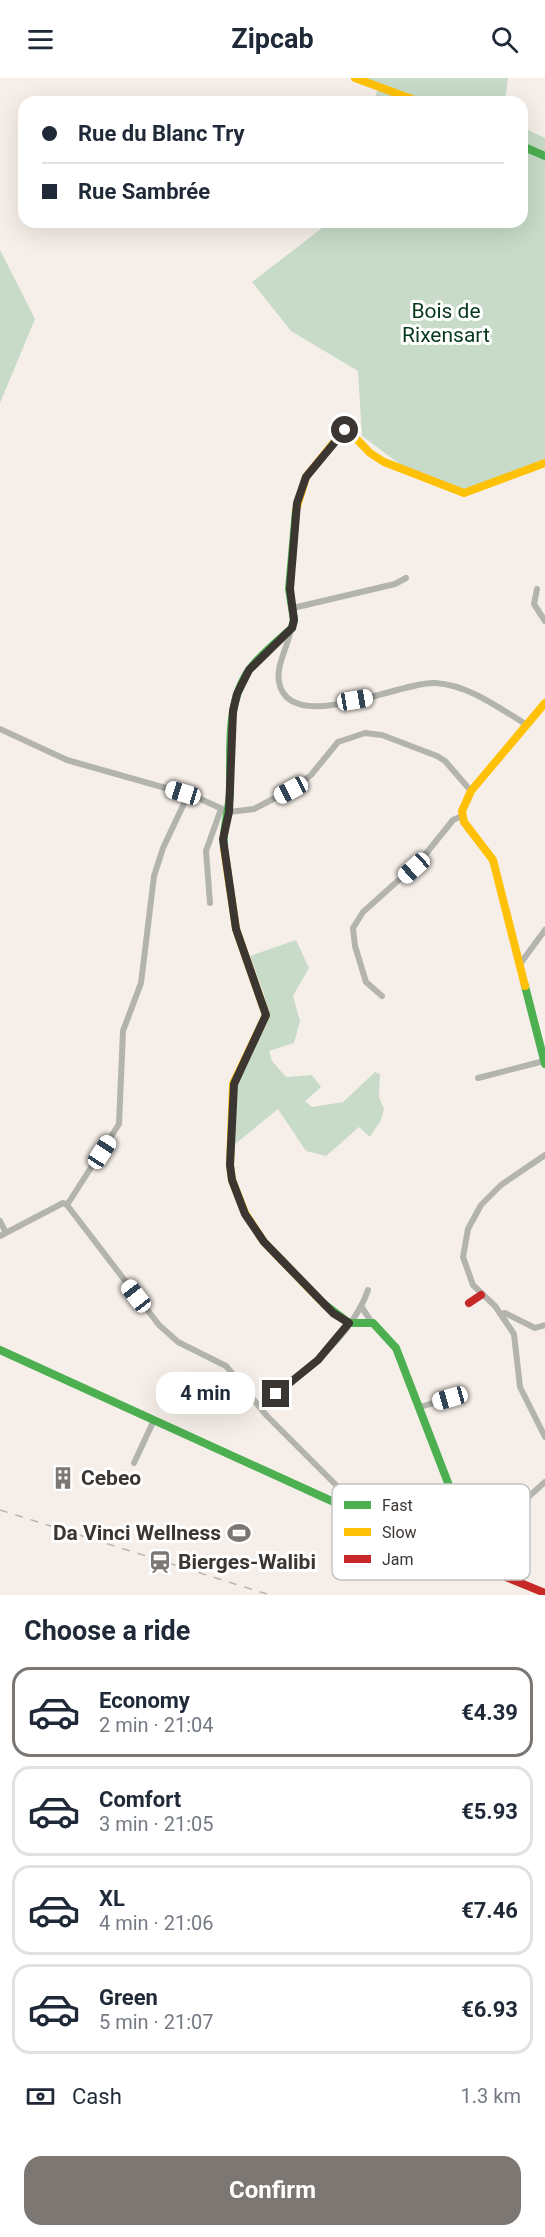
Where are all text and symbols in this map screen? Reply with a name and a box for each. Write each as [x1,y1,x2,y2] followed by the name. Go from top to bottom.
[24,23,57,56] icon: menu
[231,23,314,55] text: Zipcab
[488,23,521,56] icon: search
[78,121,245,146] text: Rue du Blanc Try
[78,179,210,204] text: Rue Sambrée
[402,299,490,347] park label: Bois de Rixensart
[331,416,358,443] route start
[336,688,374,712] car
[271,774,311,806] car
[163,779,203,807] car
[395,849,433,887] car
[85,1132,119,1172] car
[118,1276,154,1316] car
[156,1373,255,1415] callout: 4 min
[262,1380,289,1407] route end
[180,1381,231,1405] text: 4 min
[430,1384,470,1412] car
[50,1465,76,1491] building icon: Cebeo
[81,1466,141,1490] place label: Cebeo
[332,1484,530,1580] legend
[382,1496,413,1515] text: Fast
[226,1520,252,1546] sports icon: Da Vinci Wellness
[53,1521,221,1545] place label: Da Vinci Wellness
[382,1523,417,1542] text: Slow
[147,1549,173,1575] station icon: Bierges-Walibi
[178,1550,316,1574] place label: Bierges-Walibi
[382,1550,414,1569] text: Jam
[24,1615,190,1647] text: Choose a ride
[27,1685,81,1739] icon: car
[99,1688,190,1713] text: Economy
[461,1700,518,1725] text: €4.39
[99,1713,214,1737] text: 2 min · 21:04
[27,1784,81,1838] icon: car
[99,1787,181,1812] text: Comfort
[461,1799,518,1824] text: €5.93
[99,1812,214,1836] text: 3 min · 21:05
[27,1883,81,1937] icon: car
[99,1886,125,1911] text: XL
[461,1898,518,1923] text: €7.46
[99,1911,214,1935] text: 4 min · 21:06
[27,1982,81,2036] icon: car
[99,1985,158,2010] text: Green
[461,1997,518,2022] text: €6.93
[99,2010,214,2034] text: 5 min · 21:07
[24,2080,57,2113] icon: cash
[72,2084,122,2109] text: Cash
[461,2084,521,2108] text: 1.3 km
[24,2156,521,2225] button: Confirm

